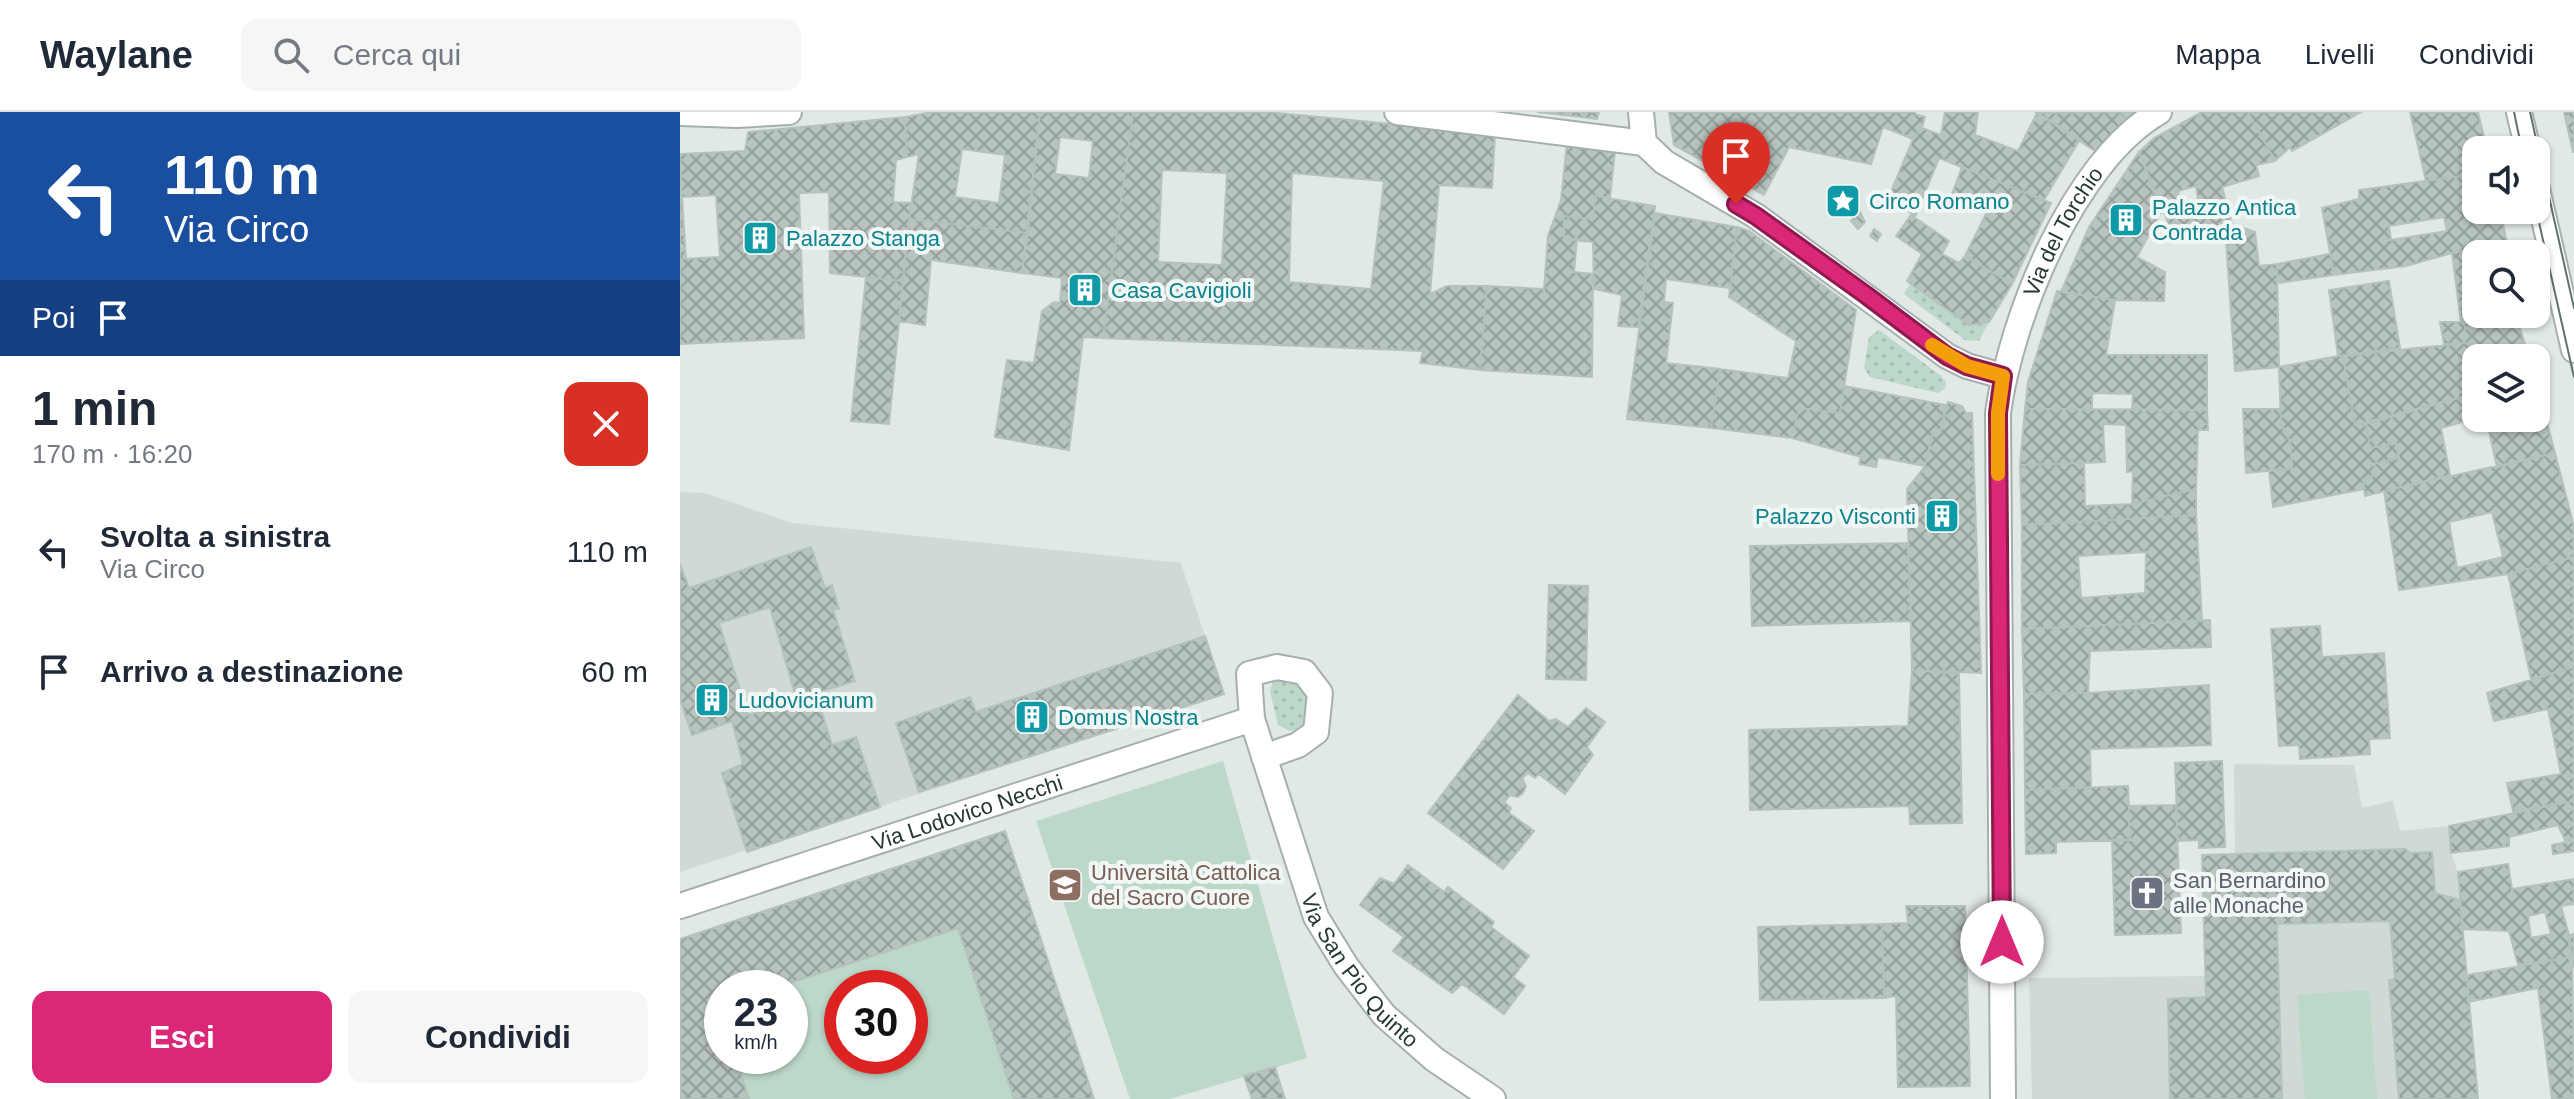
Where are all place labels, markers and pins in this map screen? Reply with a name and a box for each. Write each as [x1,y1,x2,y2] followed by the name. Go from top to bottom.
[1702,122,1770,204] pin
[1824,182,1862,220] place icon: Circo Romano
[1869,189,2010,214] place label: Circo Romano
[2152,195,2297,245] place label: Palazzo Antica Contrada
[2107,201,2145,239] building icon: Palazzo Antica Contrada
[741,219,779,257] building icon: Palazzo Stanga
[786,226,941,251] place label: Palazzo Stanga
[1066,271,1104,309] building icon: Casa Cavigioli
[1111,278,1252,303] place label: Casa Cavigioli
[1923,497,1961,535] building icon: Palazzo Visconti
[1755,504,1916,529] place label: Palazzo Visconti
[693,681,731,719] building icon: Ludovicianum
[738,688,874,713] place label: Ludovicianum
[1013,698,1051,736] building icon: Domus Nostra
[1058,705,1199,730] place label: Domus Nostra
[1091,860,1281,910] place label: Università Cattolica del Sacro Cuore
[1046,866,1084,904] school or university icon: Università Cattolica del Sacro Cuore
[2173,868,2326,918] place label: San Bernardino alle Monache
[2128,874,2166,912] church icon: San Bernardino alle Monache

